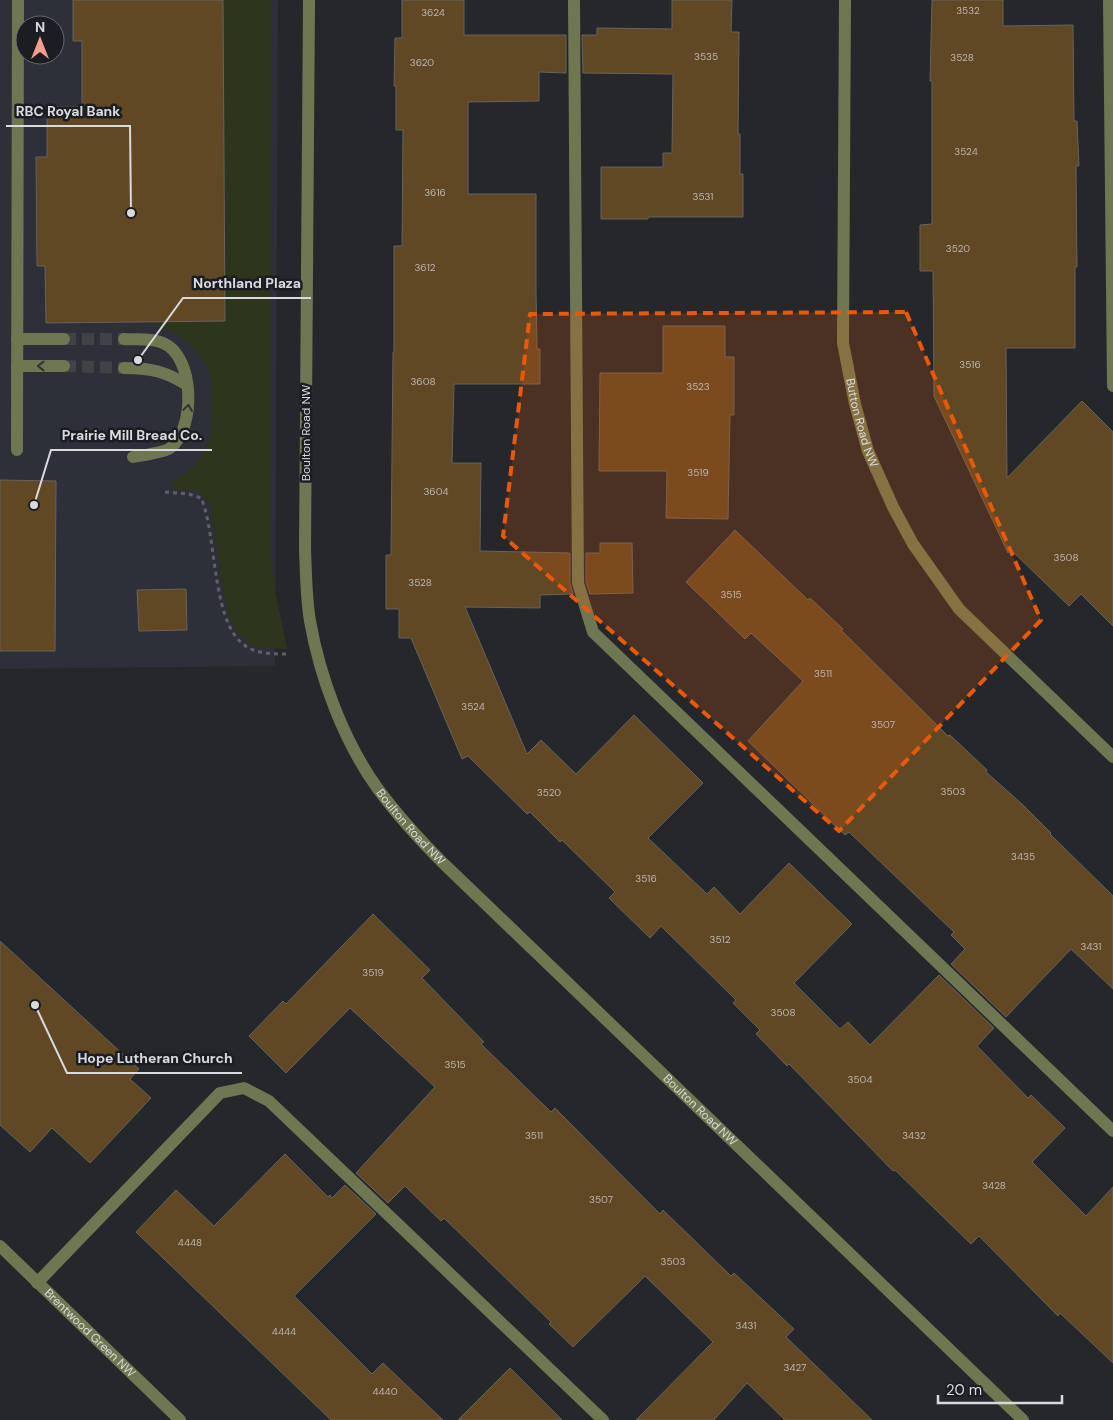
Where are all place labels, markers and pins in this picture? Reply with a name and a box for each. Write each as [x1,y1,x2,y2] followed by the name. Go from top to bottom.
[6,97,130,126] callout: RBC Royal Bank
[183,269,311,298] callout: Northland Plaza
[51,421,212,450] callout: Prairie Mill Bread Co.
[67,1044,242,1073] callout: Hope Lutheran Church

